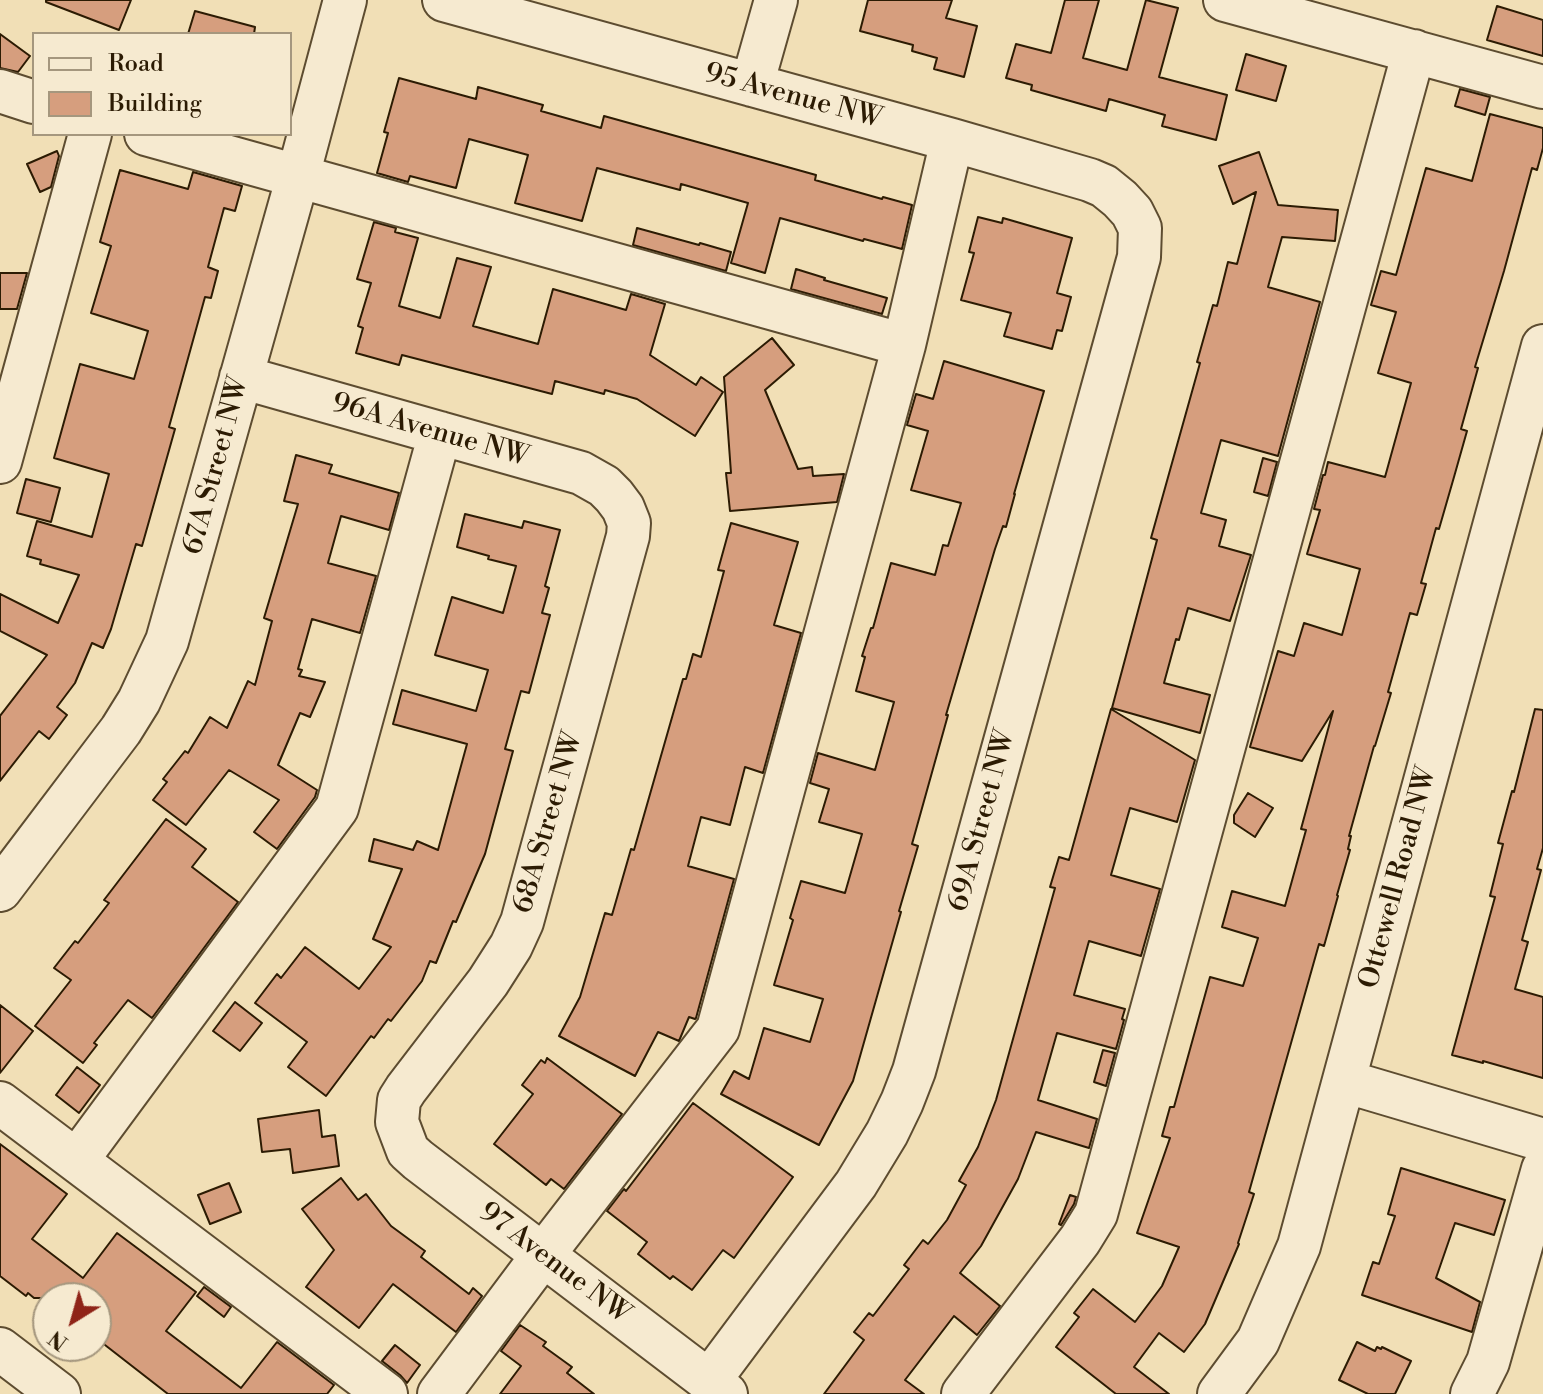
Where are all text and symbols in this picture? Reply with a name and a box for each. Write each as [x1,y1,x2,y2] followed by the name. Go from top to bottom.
[32,32,292,136] legend
[108,49,164,79] text: Road
[701,57,885,137] street label: 95 Avenue NW
[108,89,202,119] text: Building
[177,373,257,559] street label: 67A Street NW
[328,387,532,475] street label: 96A Avenue NW
[943,726,1023,916] street label: 69A Street NW
[507,728,591,918] street label: 68A Street NW
[1353,763,1445,993] street label: Ottewell Road NW
[472,1196,636,1332] street label: 97 Avenue NW
[32,1282,112,1362] north arrow
[43,1324,74,1356] text: N

